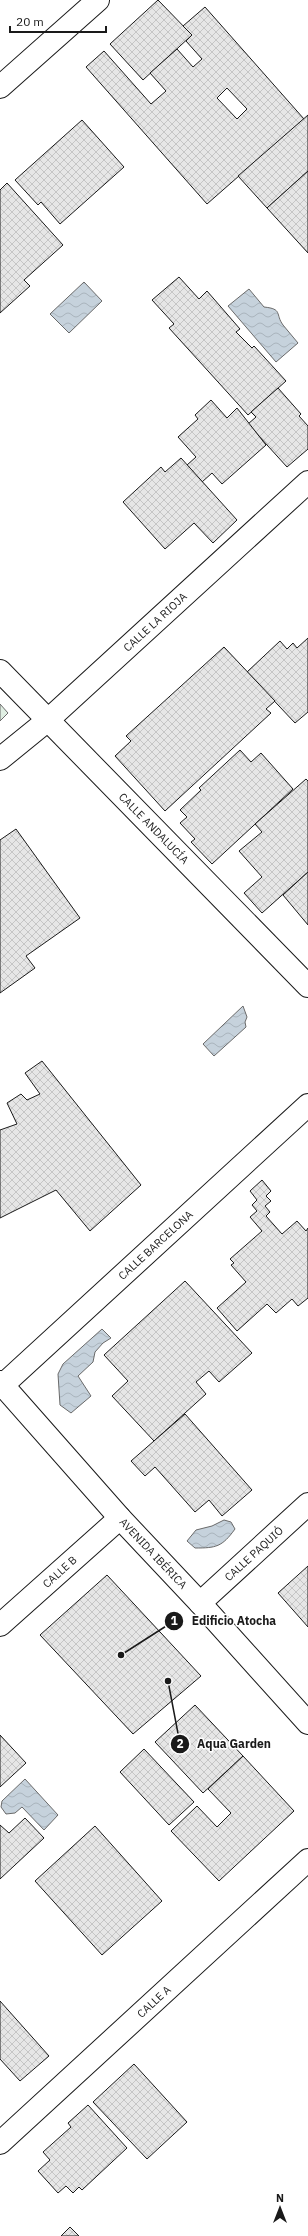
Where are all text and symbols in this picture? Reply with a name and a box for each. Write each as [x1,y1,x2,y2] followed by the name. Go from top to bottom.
[10,8,106,34] scale bar
[16,14,44,29] text: 20 m
[120,589,190,655] street label: CALLE LA RIOJA
[116,790,192,867] street label: CALLE ANDALUCÍA
[115,1207,196,1283] street label: CALLE BARCELONA
[117,1515,190,1592] street label: AVENIDA IBÉRICA
[222,1523,286,1584] street label: CALLE PAQUIÓ
[40,1553,80,1591] street label: CALLE B
[164,1609,284,1633] callout: Edificio Atocha
[170,1613,178,1628] text: 1
[192,1613,276,1628] text: Edificio Atocha
[170,1732,279,1756] callout: Aqua Garden
[176,1736,184,1751] text: 2
[197,1736,271,1751] text: Aqua Garden
[134,1983,174,2021] street label: CALLE A
[260,2188,300,2228] north arrow
[276,2191,284,2205] text: N

